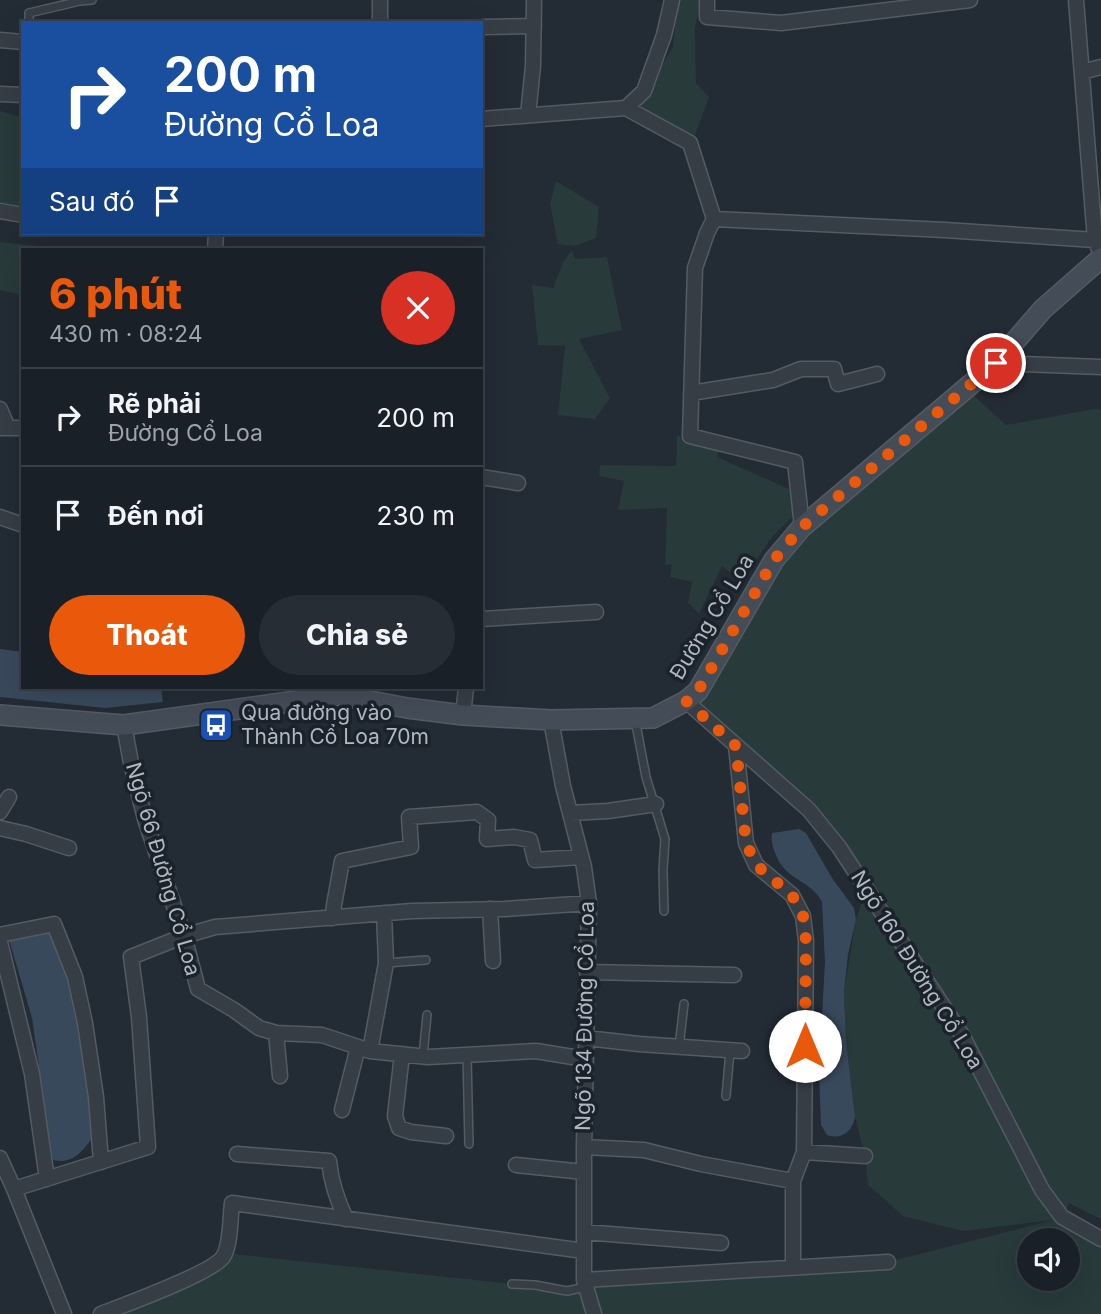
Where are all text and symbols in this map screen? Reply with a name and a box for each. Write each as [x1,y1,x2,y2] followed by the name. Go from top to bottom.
[164,45,317,104] text: 200 m
[49,49,140,140] icon: right
[164,105,380,144] text: Đường Cổ Loa
[148,182,186,220] icon: arrive
[49,186,134,217] text: Sau đó
[49,268,182,319] text: 6 phút
[381,271,455,345] button: close
[49,320,203,348] text: 430 m · 08:24
[966,333,1026,393] pin
[977,344,1015,382] icon: arrive
[108,388,201,419] text: Rẽ phải
[49,398,87,436] icon: right
[376,402,455,433] text: 200 m
[108,419,263,447] text: Đường Cổ Loa
[49,496,87,534] icon: arrive
[108,500,204,531] text: Đến nơi
[377,500,455,531] text: 230 m
[664,550,759,684] street label: Đường Cổ Loa
[49,595,245,675] button: Thoát
[259,595,455,675] button: Chia sẻ
[241,700,429,749] place label: Qua đường vào Thành Cổ Loa 70m
[197,706,235,744] bus stop icon: Qua đường vào Thành Cổ Loa 70m
[121,759,206,978] street label: Ngõ 66 Đường Cổ Loa
[846,866,989,1074] street label: Ngõ 160 Đường Cổ Loa
[570,901,599,1131] street label: Ngõ 134 Đường Cổ Loa
[768,1009,842,1083] position arrow
[1017,1228,1080,1291] map controls
[1017,1228,1080,1291] button: sound

